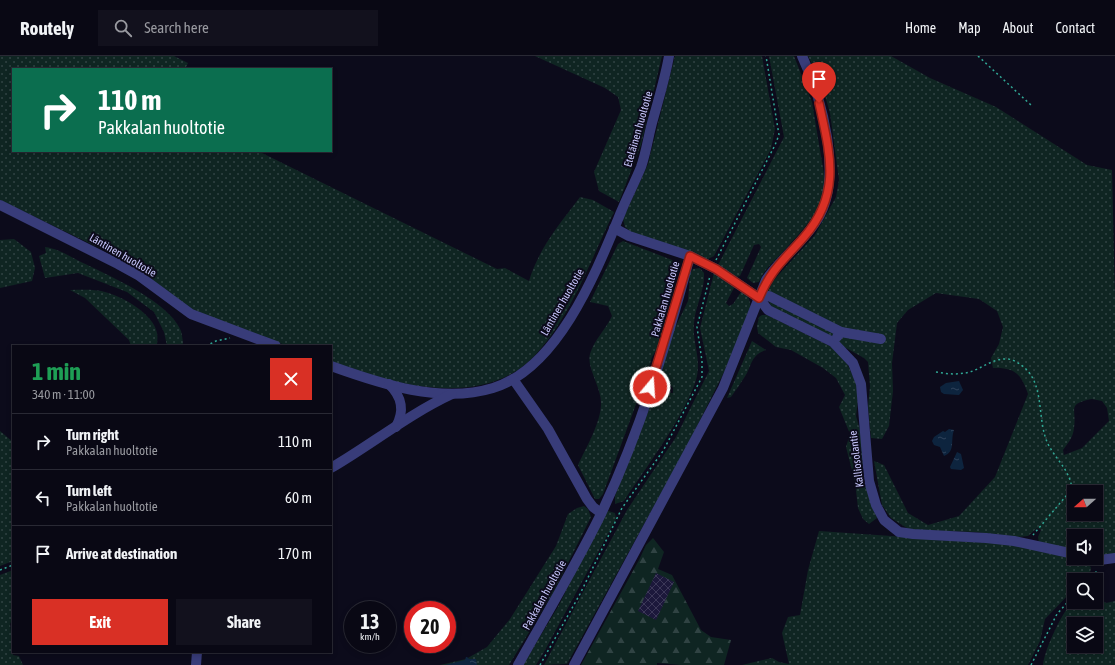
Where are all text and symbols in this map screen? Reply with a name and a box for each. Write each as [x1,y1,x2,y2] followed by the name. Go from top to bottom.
[98,10,378,46] search box
[20,17,74,39] text: Routely
[112,17,134,39] icon: search
[144,19,209,36] text: Search here
[905,20,936,36] text: Home
[958,20,981,36] text: Map
[1003,20,1034,36] text: About
[1056,20,1095,36] text: Contact
[802,62,836,103] pin
[808,68,830,90] icon: arrive
[32,84,84,136] icon: right
[98,84,161,116] text: 110 m
[621,90,655,168] street label: Eteläinen huoltotie
[98,117,225,138] text: Pakkalan huoltotie
[87,231,159,279] street label: Läntinen huoltotie
[649,260,681,338] street label: Pakkalan huoltotie
[538,266,586,338] street label: Läntinen huoltotie
[32,358,81,385] text: 1 min
[270,358,312,400] button: close
[629,366,671,408] position arrow
[32,387,95,402] text: 340 m · 11:00
[66,426,119,443] text: Turn right
[847,430,865,488] street label: Kalliosolantie
[32,431,54,453] icon: right
[278,433,312,450] text: 110 m
[66,443,158,458] text: Pakkalan huoltotie
[66,482,112,499] text: Turn left
[1067,485,1103,521] north arrow
[1067,485,1103,653] map controls
[32,487,54,509] icon: left
[285,489,312,506] text: 60 m
[66,499,158,514] text: Pakkalan huoltotie
[1067,529,1103,565] button: sound
[32,543,54,565] icon: arrive
[66,545,177,562] text: Arrive at destination
[278,545,312,562] text: 170 m
[520,558,568,632] street label: Pakkalan huoltotie
[1067,573,1103,609] button: search
[32,599,168,645] button: Exit
[176,599,312,645] button: Share
[404,601,456,653] speed limit sign: 20
[361,610,379,633] text: 13
[1067,617,1103,653] button: layers
[360,631,380,642] text: km/h

